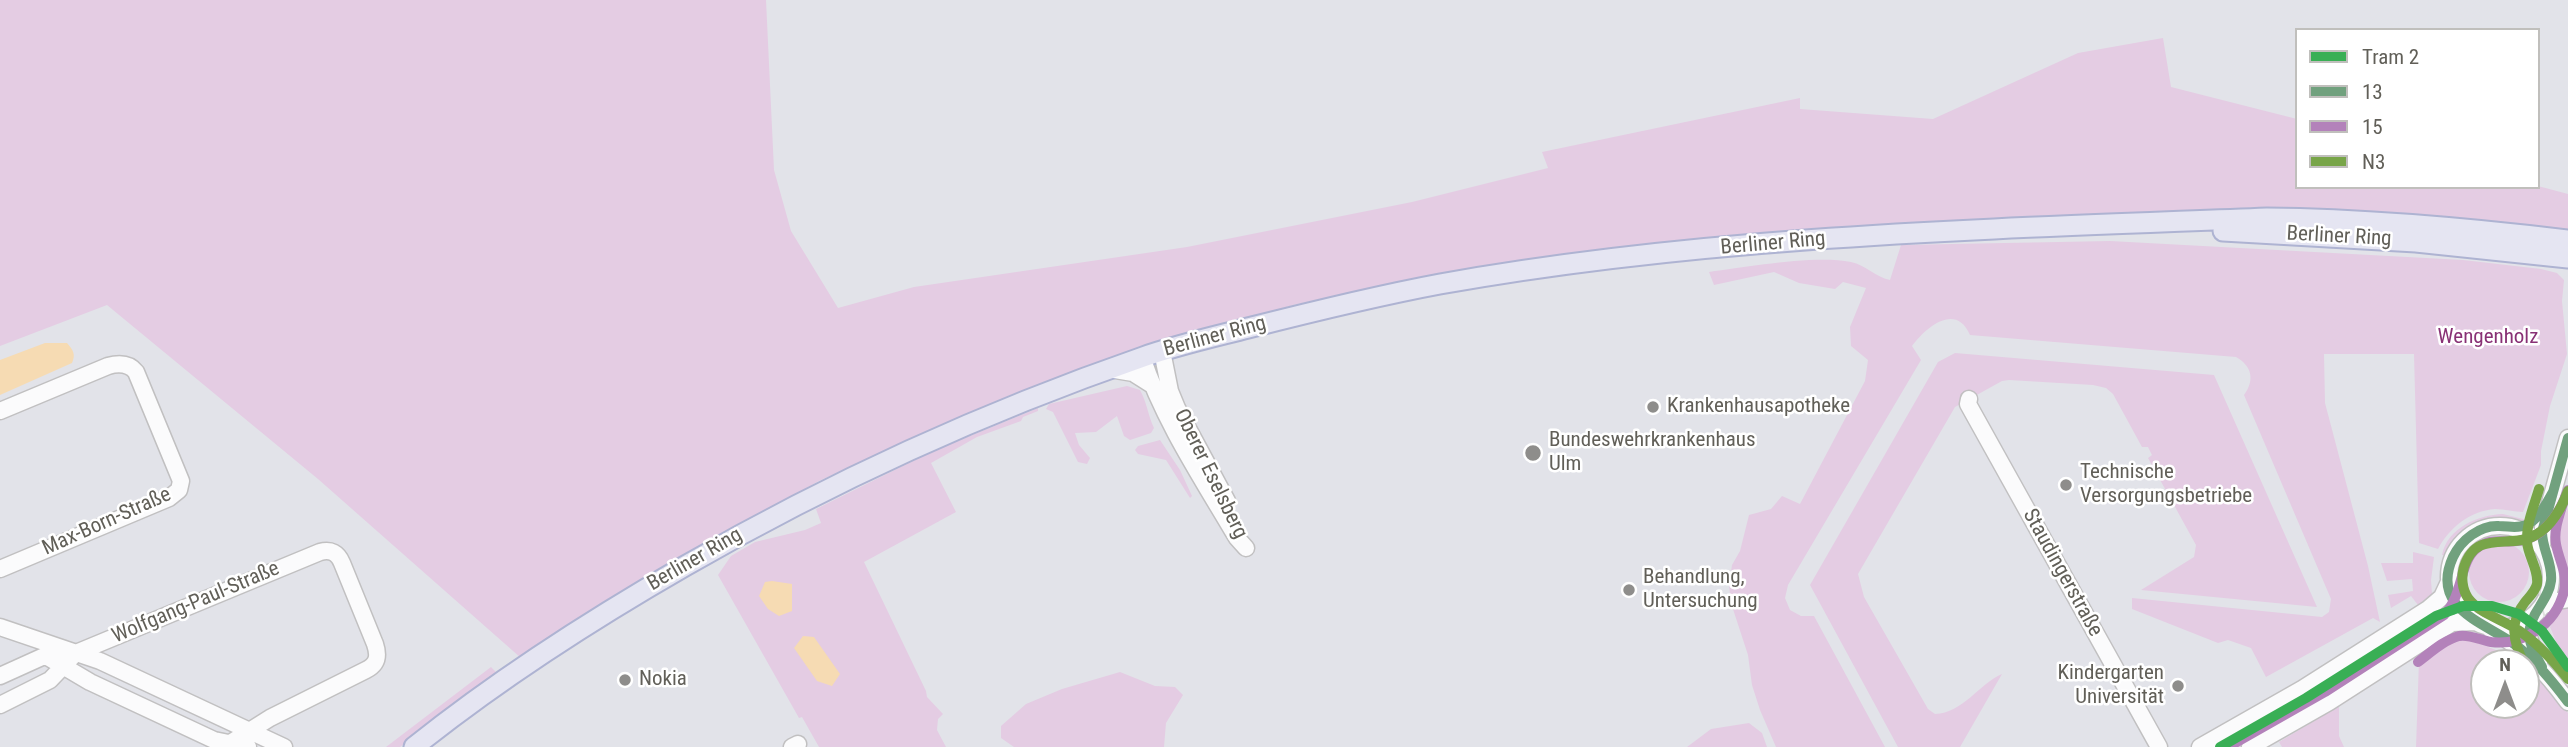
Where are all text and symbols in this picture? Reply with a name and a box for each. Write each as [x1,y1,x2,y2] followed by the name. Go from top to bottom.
[2295,28,2540,189] legend
[2362,45,2419,69] text: Tram 2
[2362,80,2383,104] text: 13
[2362,115,2383,139] text: 15
[2362,150,2385,174] text: N3
[2286,222,2392,252] street label: Berliner Ring
[1720,227,1826,261] street label: Berliner Ring
[1161,311,1269,363] street label: Berliner Ring
[2438,325,2538,351] park label: Wengenholz
[1667,394,1850,420] place label: Krankenhausapotheke
[1645,399,1661,415] marker: Krankenhausapotheke
[1168,405,1252,543] street label: Oberer Eselsberg
[1549,428,1756,478] place label: Bundeswehrkrankenhaus Ulm
[1523,443,1543,463] marker: Bundeswehrkrankenhaus Ulm
[2080,460,2252,510] place label: Technische Versorgungsbetriebe
[2058,477,2074,493] marker: Technische Versorgungsbetriebe
[39,482,175,562] street label: Max-Born-Straße
[2017,505,2107,641] street label: Staudingerstraße
[643,523,747,597] street label: Berliner Ring
[109,556,283,650] street label: Wolfgang-Paul-Straße
[1643,565,1758,615] place label: Behandlung, Untersuchung
[1621,582,1637,598] marker: Behandlung, Untersuchung
[2470,649,2540,719] north arrow
[2499,653,2511,676] text: N
[2058,661,2164,711] place label: Kindergarten Universität
[639,667,687,693] place label: Nokia
[617,672,633,688] marker: Nokia
[2170,678,2186,694] marker: Kindergarten Universität

